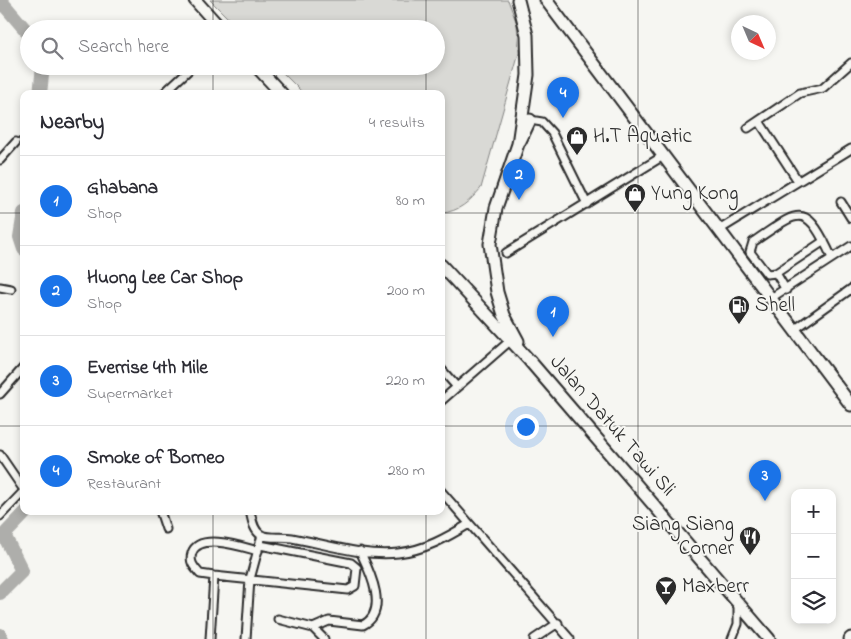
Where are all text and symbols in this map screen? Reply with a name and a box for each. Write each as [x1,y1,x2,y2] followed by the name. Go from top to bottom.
[731,15,776,60] north arrow
[20,20,445,75] search box
[38,34,66,62] icon: search
[78,34,169,61] text: Search here
[547,77,579,118] pin: 4
[40,108,104,138] text: Nearby
[369,111,425,135] text: 4 results
[593,122,693,152] place label: H.T Aquatic
[565,125,589,156] shop icon: H.T Aquatic
[503,159,535,200] pin: 2
[87,175,158,202] text: Ghabana
[651,179,739,211] place label: Yung Kong
[623,182,647,213] shop icon: Yung Kong
[53,189,59,213] text: 1
[396,189,425,213] text: 80 m
[87,202,122,226] text: Shop
[87,265,243,292] text: Huong Lee Car Shop
[52,279,60,303] text: 2
[387,279,425,303] text: 200 m
[755,291,795,321] place label: Shell
[87,292,122,316] text: Shop
[727,294,751,325] fuel station icon: Shell
[537,296,569,337] pin: 1
[542,349,682,503] street label: Jalan Datuk Tawi Sli
[87,355,208,382] text: Everrise 4th Mile
[53,369,59,393] text: 3
[386,369,425,393] text: 220 m
[87,382,173,406] text: Supermarket
[513,414,539,440] your location
[87,445,225,472] text: Smoke of Borneo
[53,459,59,483] text: 4
[388,459,425,483] text: 280 m
[749,460,781,501] pin: 3
[87,472,161,496] text: Restaurant
[791,489,836,624] map controls
[791,489,836,534] button: +
[632,510,734,564] place label: Siang Siang Corner
[738,525,762,556] restaurant icon: Siang Siang Corner
[791,534,836,579] button: −
[682,572,750,602] place label: Maxberr
[654,575,678,606] bar icon: Maxberr
[791,579,836,624] button: layers

